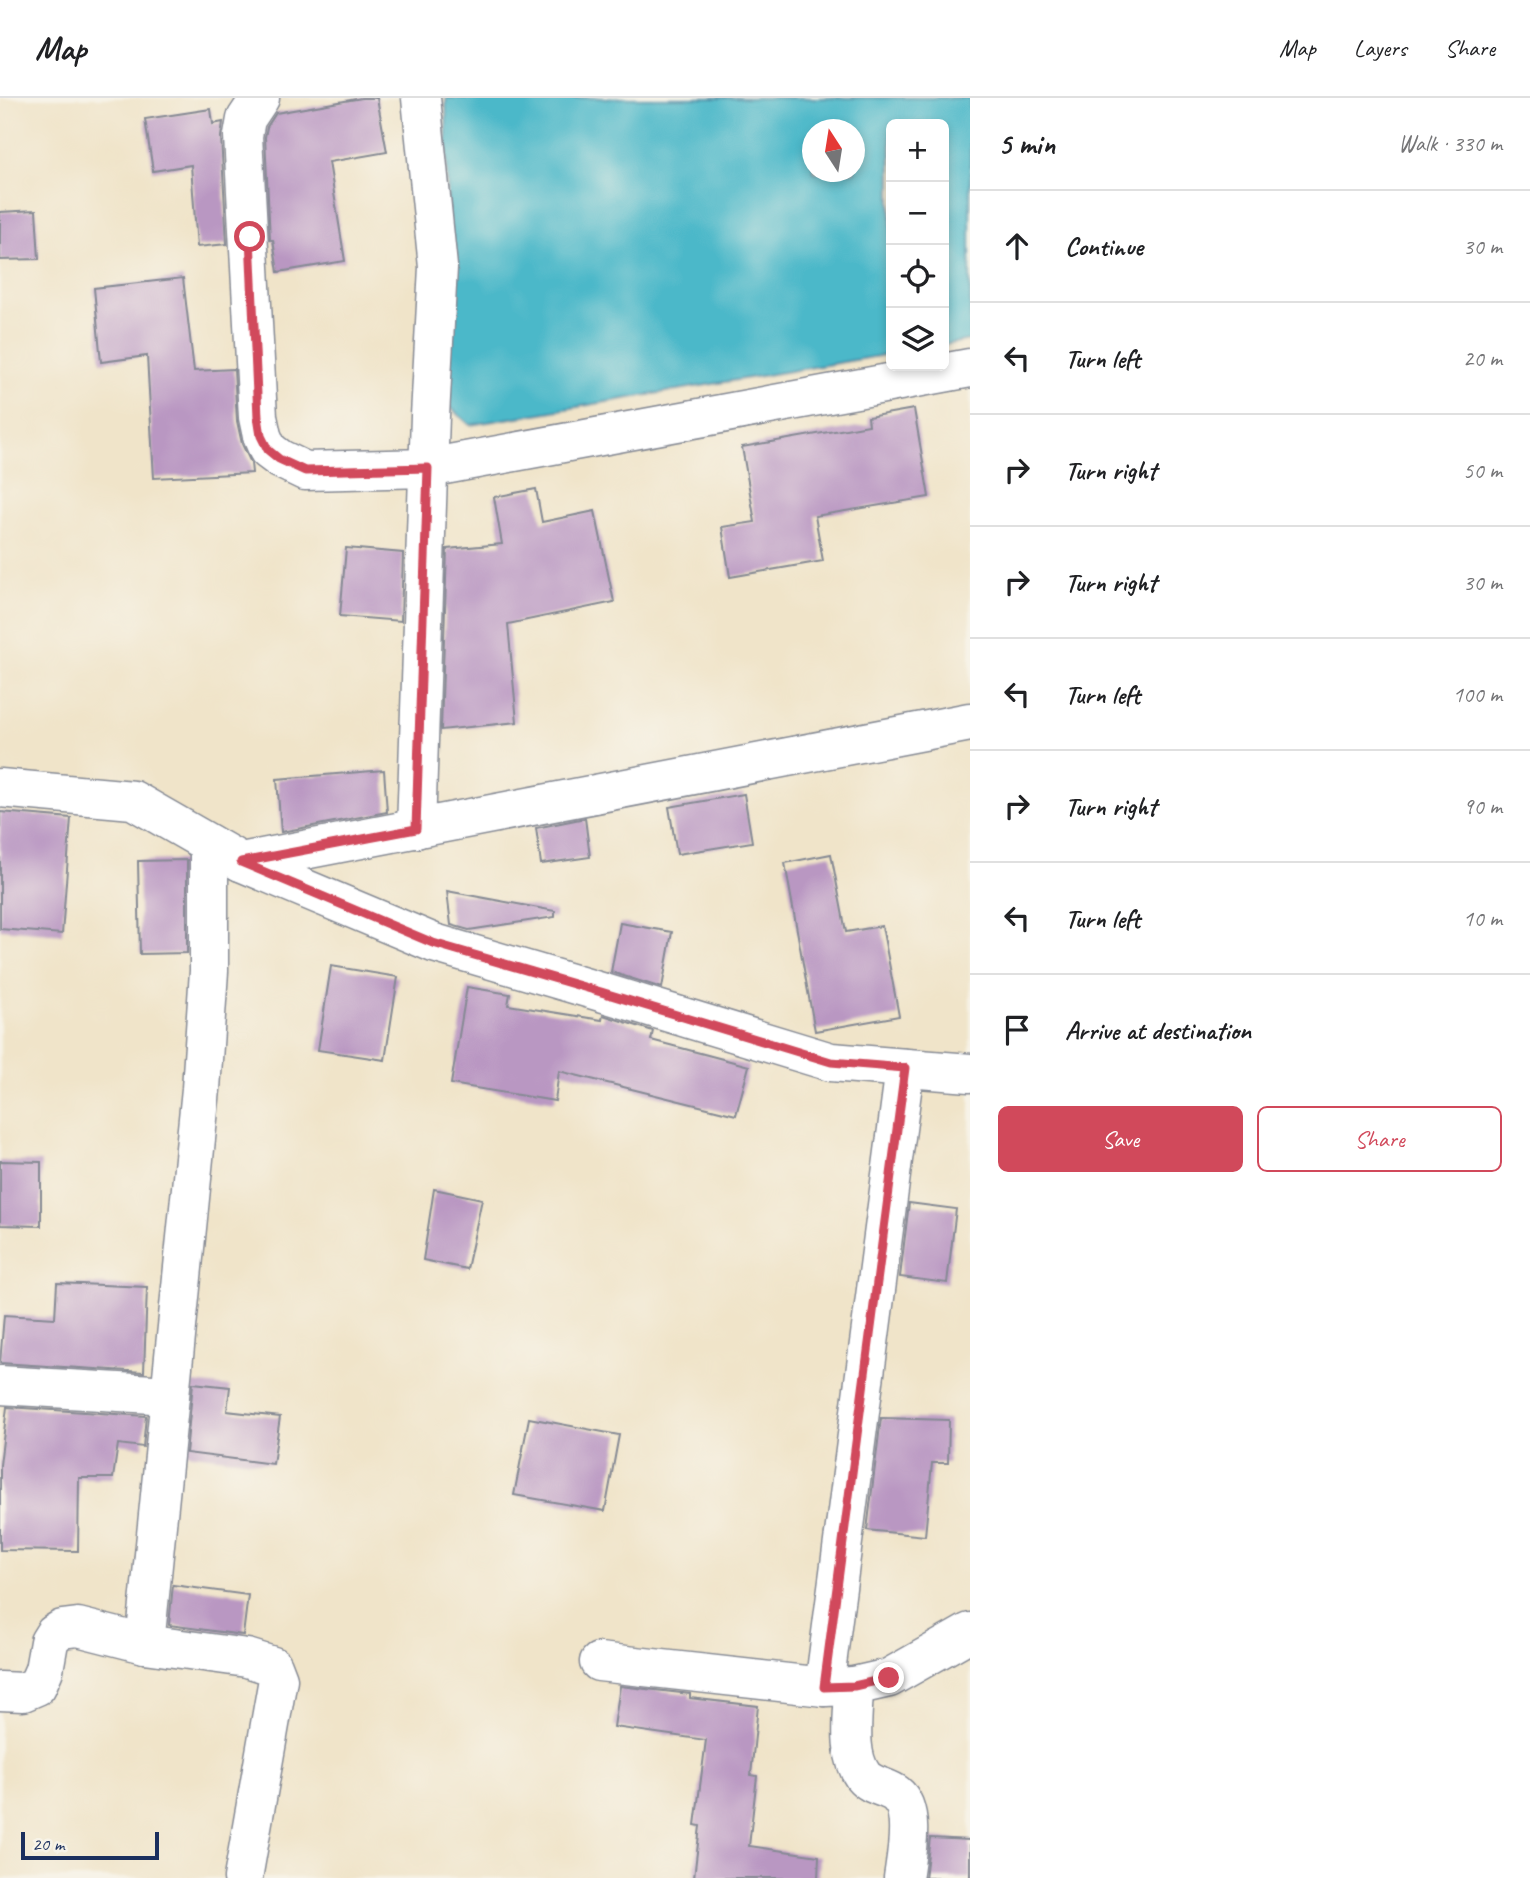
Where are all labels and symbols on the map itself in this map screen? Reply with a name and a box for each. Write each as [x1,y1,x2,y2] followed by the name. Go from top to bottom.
[802,119,865,182] north arrow
[234,221,265,252] route start
[873,1662,904,1693] route end
[21,1829,159,1861] scale bar

